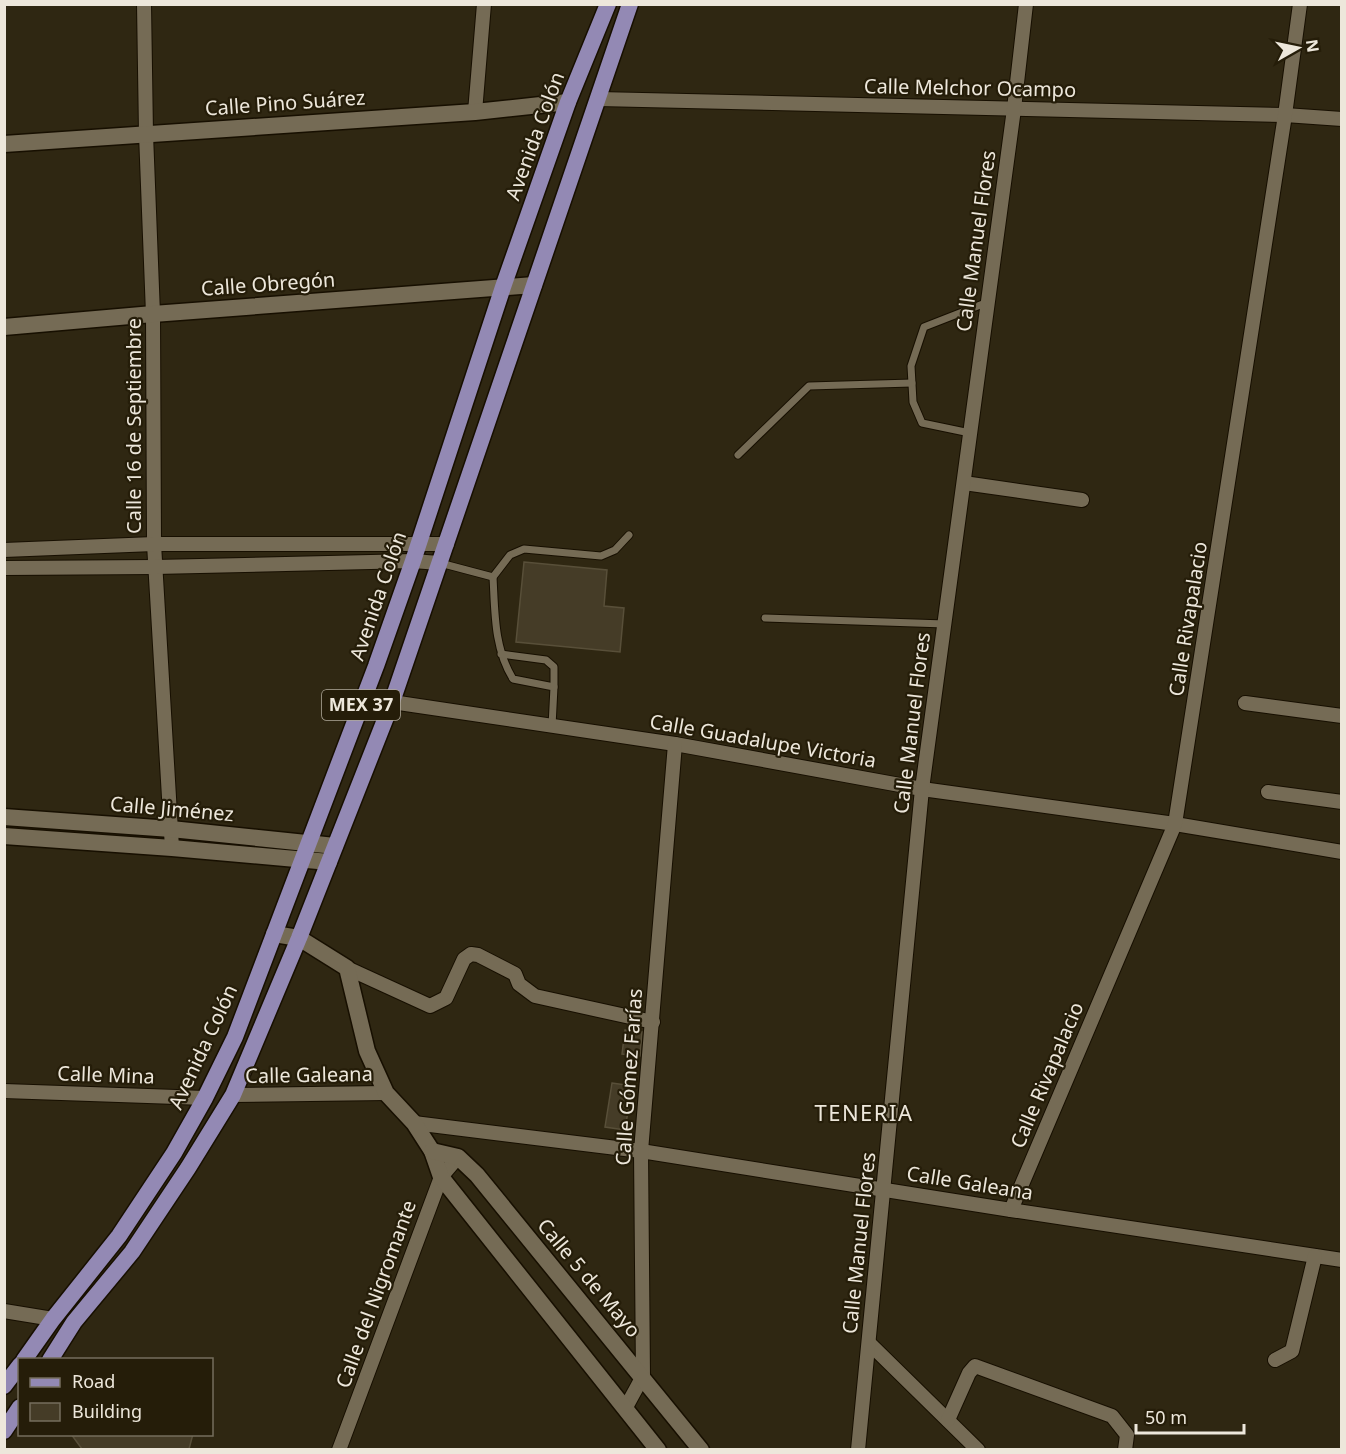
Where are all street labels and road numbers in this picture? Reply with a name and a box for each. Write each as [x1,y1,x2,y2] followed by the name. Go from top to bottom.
[499,68,570,204] street label: Avenida Colón
[864,72,1076,103] street label: Calle Melchor Ocampo
[204,83,366,122] street label: Calle Pino Suárez
[949,149,1002,333] street label: Calle Manuel Flores
[200,265,336,302] street label: Calle Obregón
[120,318,147,534] street label: Calle 16 de Septiembre
[343,528,412,664] street label: Avenida Colón
[1162,540,1213,698] street label: Calle Rivapalacio
[887,631,936,815] street label: Calle Manuel Flores
[322,690,400,720] road number: MEX 37
[648,707,878,774] street label: Calle Guadalupe Victoria
[109,790,235,827] street label: Calle Jiménez
[162,980,243,1114] street label: Avenida Colón
[609,987,648,1166] street label: Calle Gómez Farías
[1004,998,1090,1152] street label: Calle Rivapalacio
[57,1059,155,1090] street label: Calle Mina
[245,1060,373,1089] street label: Calle Galeana
[836,1151,881,1335] street label: Calle Manuel Flores
[905,1159,1035,1206] street label: Calle Galeana
[329,1196,422,1391] street label: Calle del Nigromante
[532,1212,647,1343] street label: Calle 5 de Mayo

